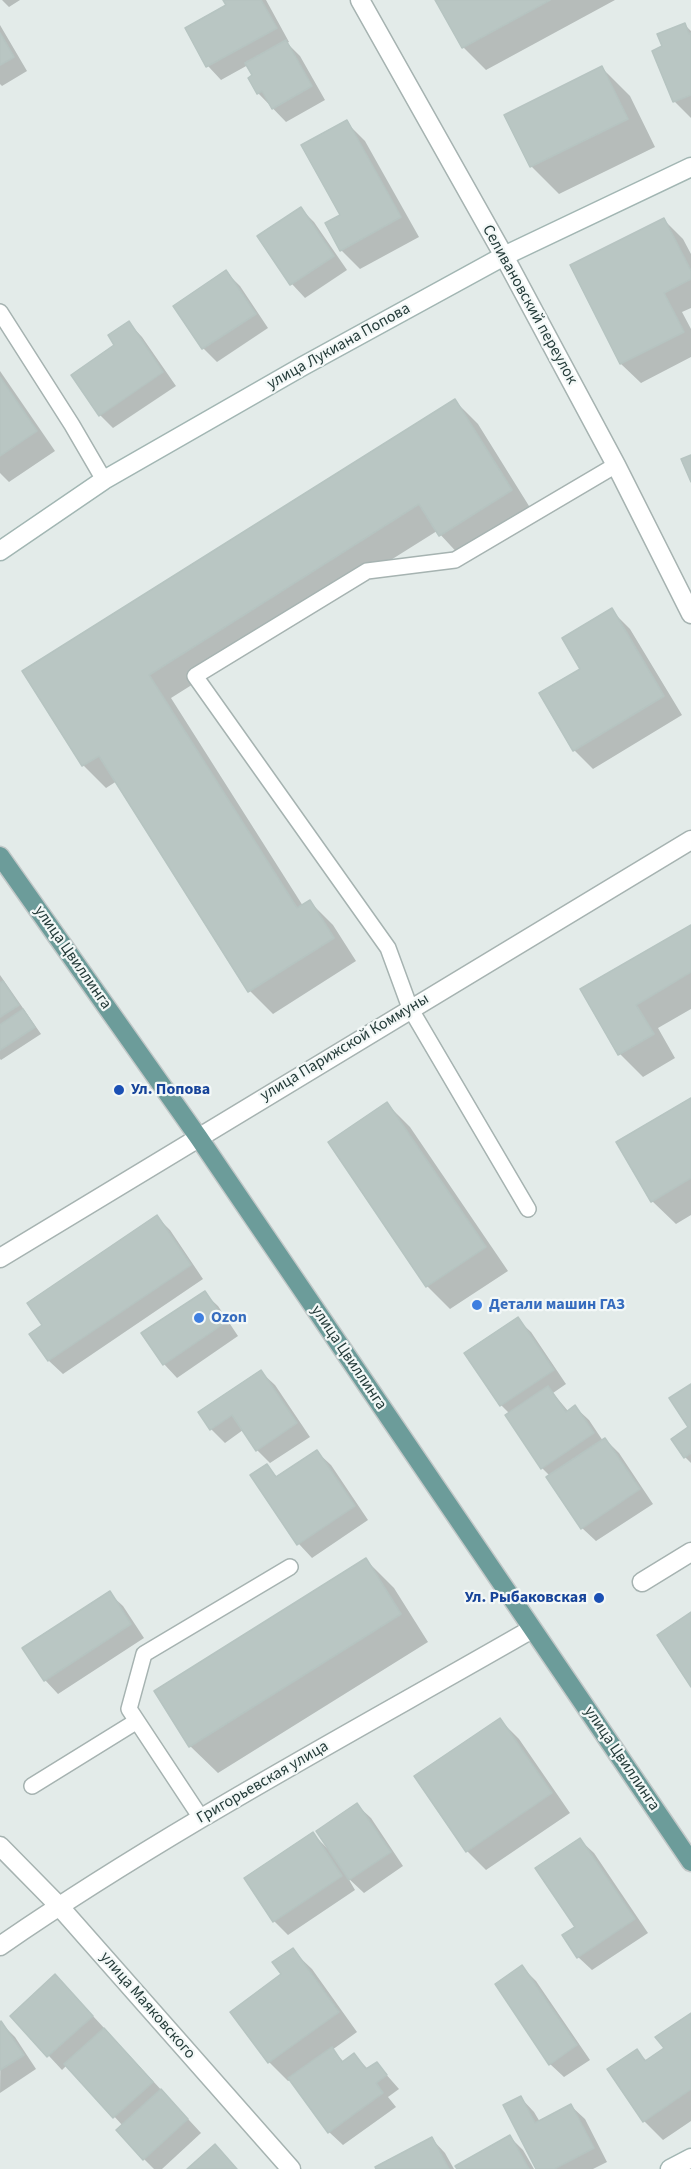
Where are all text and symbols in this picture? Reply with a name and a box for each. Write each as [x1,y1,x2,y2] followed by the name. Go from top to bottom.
[477,222,581,388] street label: Селивановский переулок
[264,300,414,394] street label: улица Лукиана Попова
[29,903,115,1013] street label: улица Цвиллинга
[257,990,433,1106] street label: улица Парижской Коммуны
[131,1080,210,1100] place label: Ул. Попова
[112,1083,126,1097] marker: Ул. Попова
[489,1295,625,1315] place label: Детали машин ГАЗ
[470,1298,484,1312] marker: Детали машин ГАЗ
[306,1302,390,1414] street label: улица Цвиллинга
[211,1308,247,1328] place label: Ozon
[192,1311,206,1325] marker: Ozon
[465,1588,587,1608] place label: Ул. Рыбаковская
[592,1591,606,1605] marker: Ул. Рыбаковская
[579,1703,663,1815] street label: улица Цвиллинга
[194,1737,332,1829] street label: Григорьевская улица
[95,1948,199,2064] street label: улица Маяковского

